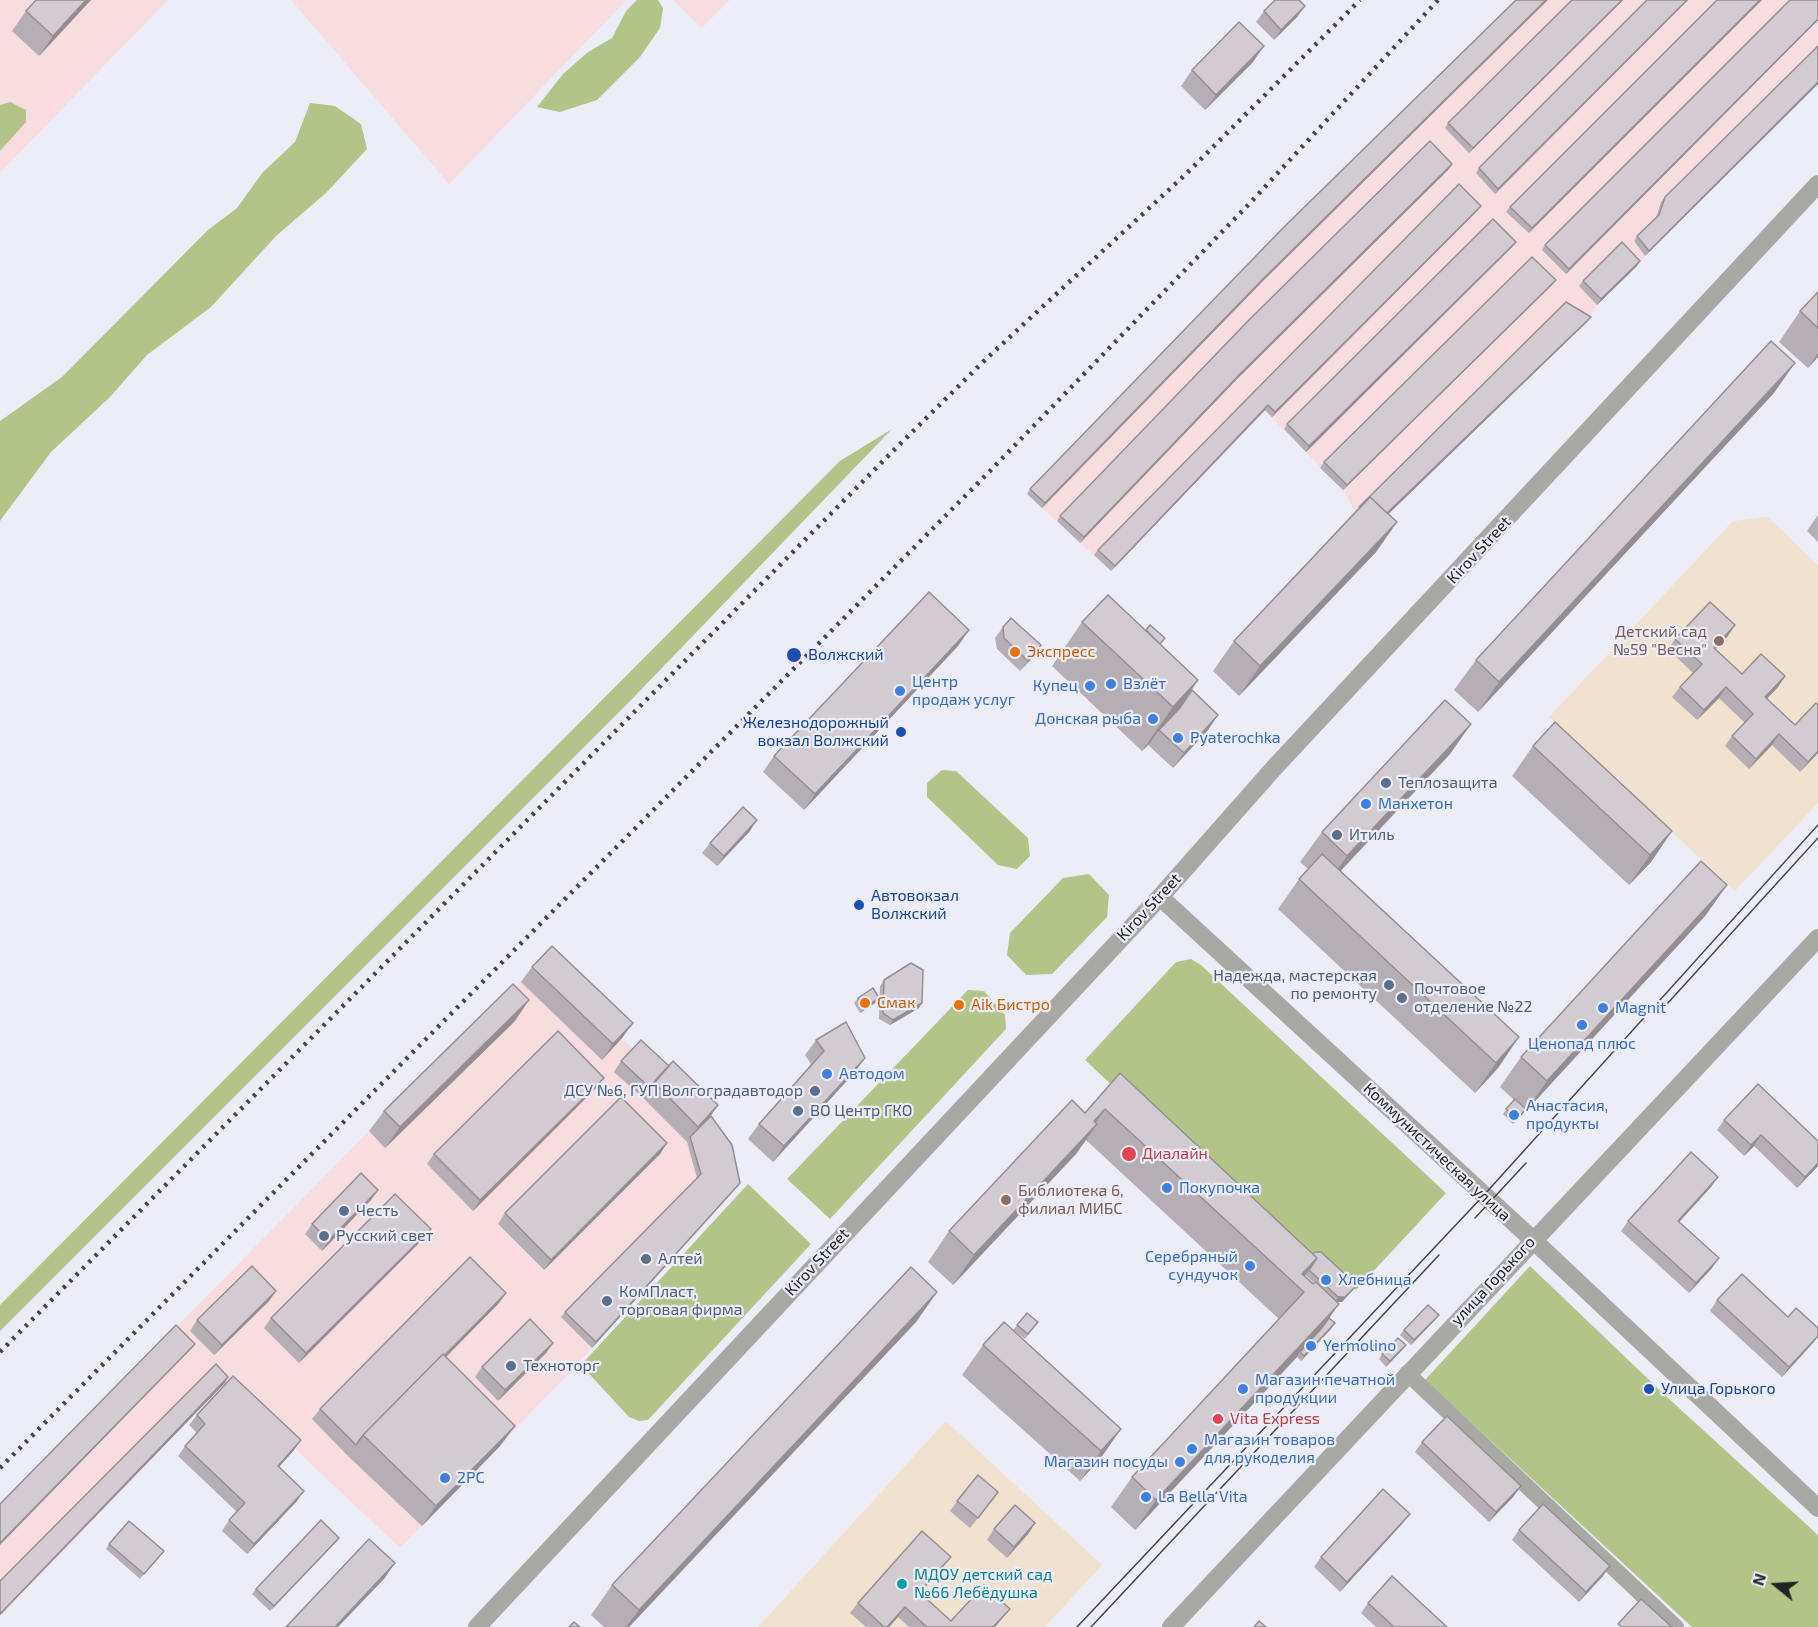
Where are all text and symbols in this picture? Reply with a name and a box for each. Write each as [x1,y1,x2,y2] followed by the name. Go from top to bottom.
[1443,512,1515,588] street label: Kirov Street
[1613,622,1707,660] place label: Детский сад №59 "Весна"
[1712,634,1726,648] marker: Детский сад №59 "Весна"
[1027,642,1095,662] place label: Экспресс
[808,645,884,665] place label: Волжский
[1008,645,1022,659] marker: Экспресс
[785,646,803,664] marker: Волжский
[912,672,1015,710] place label: Центр продаж услуг
[1123,674,1166,694] place label: Взлёт
[1033,676,1078,696] place label: Купец
[1104,677,1118,691] marker: Взлёт
[1083,679,1097,693] marker: Купец
[893,684,907,698] marker: Центр продаж услуг
[1035,709,1141,729] place label: Донская рыба
[1146,712,1160,726] marker: Донская рыба
[742,713,889,751] place label: Железнодорожный вокзал Волжский
[894,725,908,739] marker: Железнодорожный вокзал Волжский
[1190,728,1281,748] place label: Pyaterochka
[1171,731,1185,745] marker: Pyaterochka
[1398,773,1498,793] place label: Теплозащита
[1379,776,1393,790] marker: Теплозащита
[1378,794,1453,814] place label: Манхетон
[1359,797,1373,811] marker: Манхетон
[1349,825,1395,845] place label: Итиль
[1330,828,1344,842] marker: Итиль
[1113,869,1185,945] street label: Kirov Street
[871,886,959,924] place label: Автовокзал Волжский
[852,898,866,912] marker: Автовокзал Волжский
[1213,966,1377,1004] place label: Надежда, мастерская по ремонту
[1382,978,1396,992] marker: Надежда, мастерская по ремонту
[1414,979,1532,1017] place label: Почтовое отделение №22
[1395,991,1409,1005] marker: Почтовое отделение №22
[877,993,915,1013] place label: Смак
[971,995,1050,1015] place label: Aik Бистро
[858,996,872,1010] marker: Смак
[952,998,966,1012] marker: Aik Бистро
[1615,998,1666,1018] place label: Magnit
[1596,1001,1610,1015] marker: Magnit
[1575,1018,1589,1032] marker: Ценопад плюс
[1528,1034,1636,1054] place label: Ценопад плюс
[839,1064,905,1084] place label: Автодом
[820,1067,834,1081] marker: Автодом
[1359,1079,1515,1225] street label: Коммунистическая улица
[564,1081,803,1101] place label: ДСУ №6, ГУП Волгоградавтодор
[808,1084,822,1098] marker: ДСУ №6, ГУП Волгоградавтодор
[1526,1096,1608,1134] place label: Анастасия, продукты
[810,1101,912,1121] place label: ВО Центр ГКО
[791,1104,805,1118] marker: ВО Центр ГКО
[1507,1108,1521,1122] marker: Анастасия, продукты
[1142,1144,1208,1164] place label: Диалайн
[1120,1145,1138,1163] marker: Диалайн
[1179,1178,1260,1198] place label: Покупочка
[1018,1181,1124,1219] place label: Библиотека 6, филиал МИБС
[1160,1181,1174,1195] marker: Покупочка
[999,1193,1013,1207] marker: Библиотека 6, филиал МИБС
[356,1201,399,1221] place label: Честь
[337,1204,351,1218] marker: Честь
[781,1224,853,1300] street label: Kirov Street
[336,1226,433,1246] place label: Русский свет
[317,1229,331,1243] marker: Русский свет
[1447,1232,1539,1330] street label: улица Горького
[1145,1247,1238,1285] place label: Серебряный сундучок
[658,1249,703,1269] place label: Алтей
[639,1252,653,1266] marker: Алтей
[1243,1259,1257,1273] marker: Серебряный сундучок
[1338,1270,1412,1290] place label: Хлебница
[1319,1273,1333,1287] marker: Хлебница
[619,1282,743,1320] place label: КомПласт, торговая фирма
[600,1294,614,1308] marker: КомПласт, торговая фирма
[1323,1336,1396,1356] place label: Yermolino
[1304,1339,1318,1353] marker: Yermolino
[523,1356,599,1376] place label: Техноторг
[504,1359,518,1373] marker: Техноторг
[1255,1370,1395,1408] place label: Магазин печатной продукции
[1661,1379,1776,1399] place label: Улица Горького
[1236,1382,1250,1396] marker: Магазин печатной продукции
[1642,1382,1656,1396] marker: Улица Горького
[1230,1409,1320,1429] place label: Vita Express
[1211,1412,1225,1426] marker: Vita Express
[1204,1430,1335,1468] place label: Магазин товаров для рукоделия
[1185,1442,1199,1456] marker: Магазин товаров для рукоделия
[1044,1452,1168,1472] place label: Магазин посуды
[1173,1455,1187,1469] marker: Магазин посуды
[457,1468,485,1488] place label: 2РС
[438,1471,452,1485] marker: 2РС
[1158,1487,1248,1507] place label: La Bella Vita
[1139,1490,1153,1504] marker: La Bella Vita
[1746,1555,1806,1615] north arrow
[914,1565,1052,1603] place label: МДОУ детский сад №66 Лебёдушка
[1748,1571,1769,1588] text: N
[895,1577,909,1591] marker: МДОУ детский сад №66 Лебёдушка

